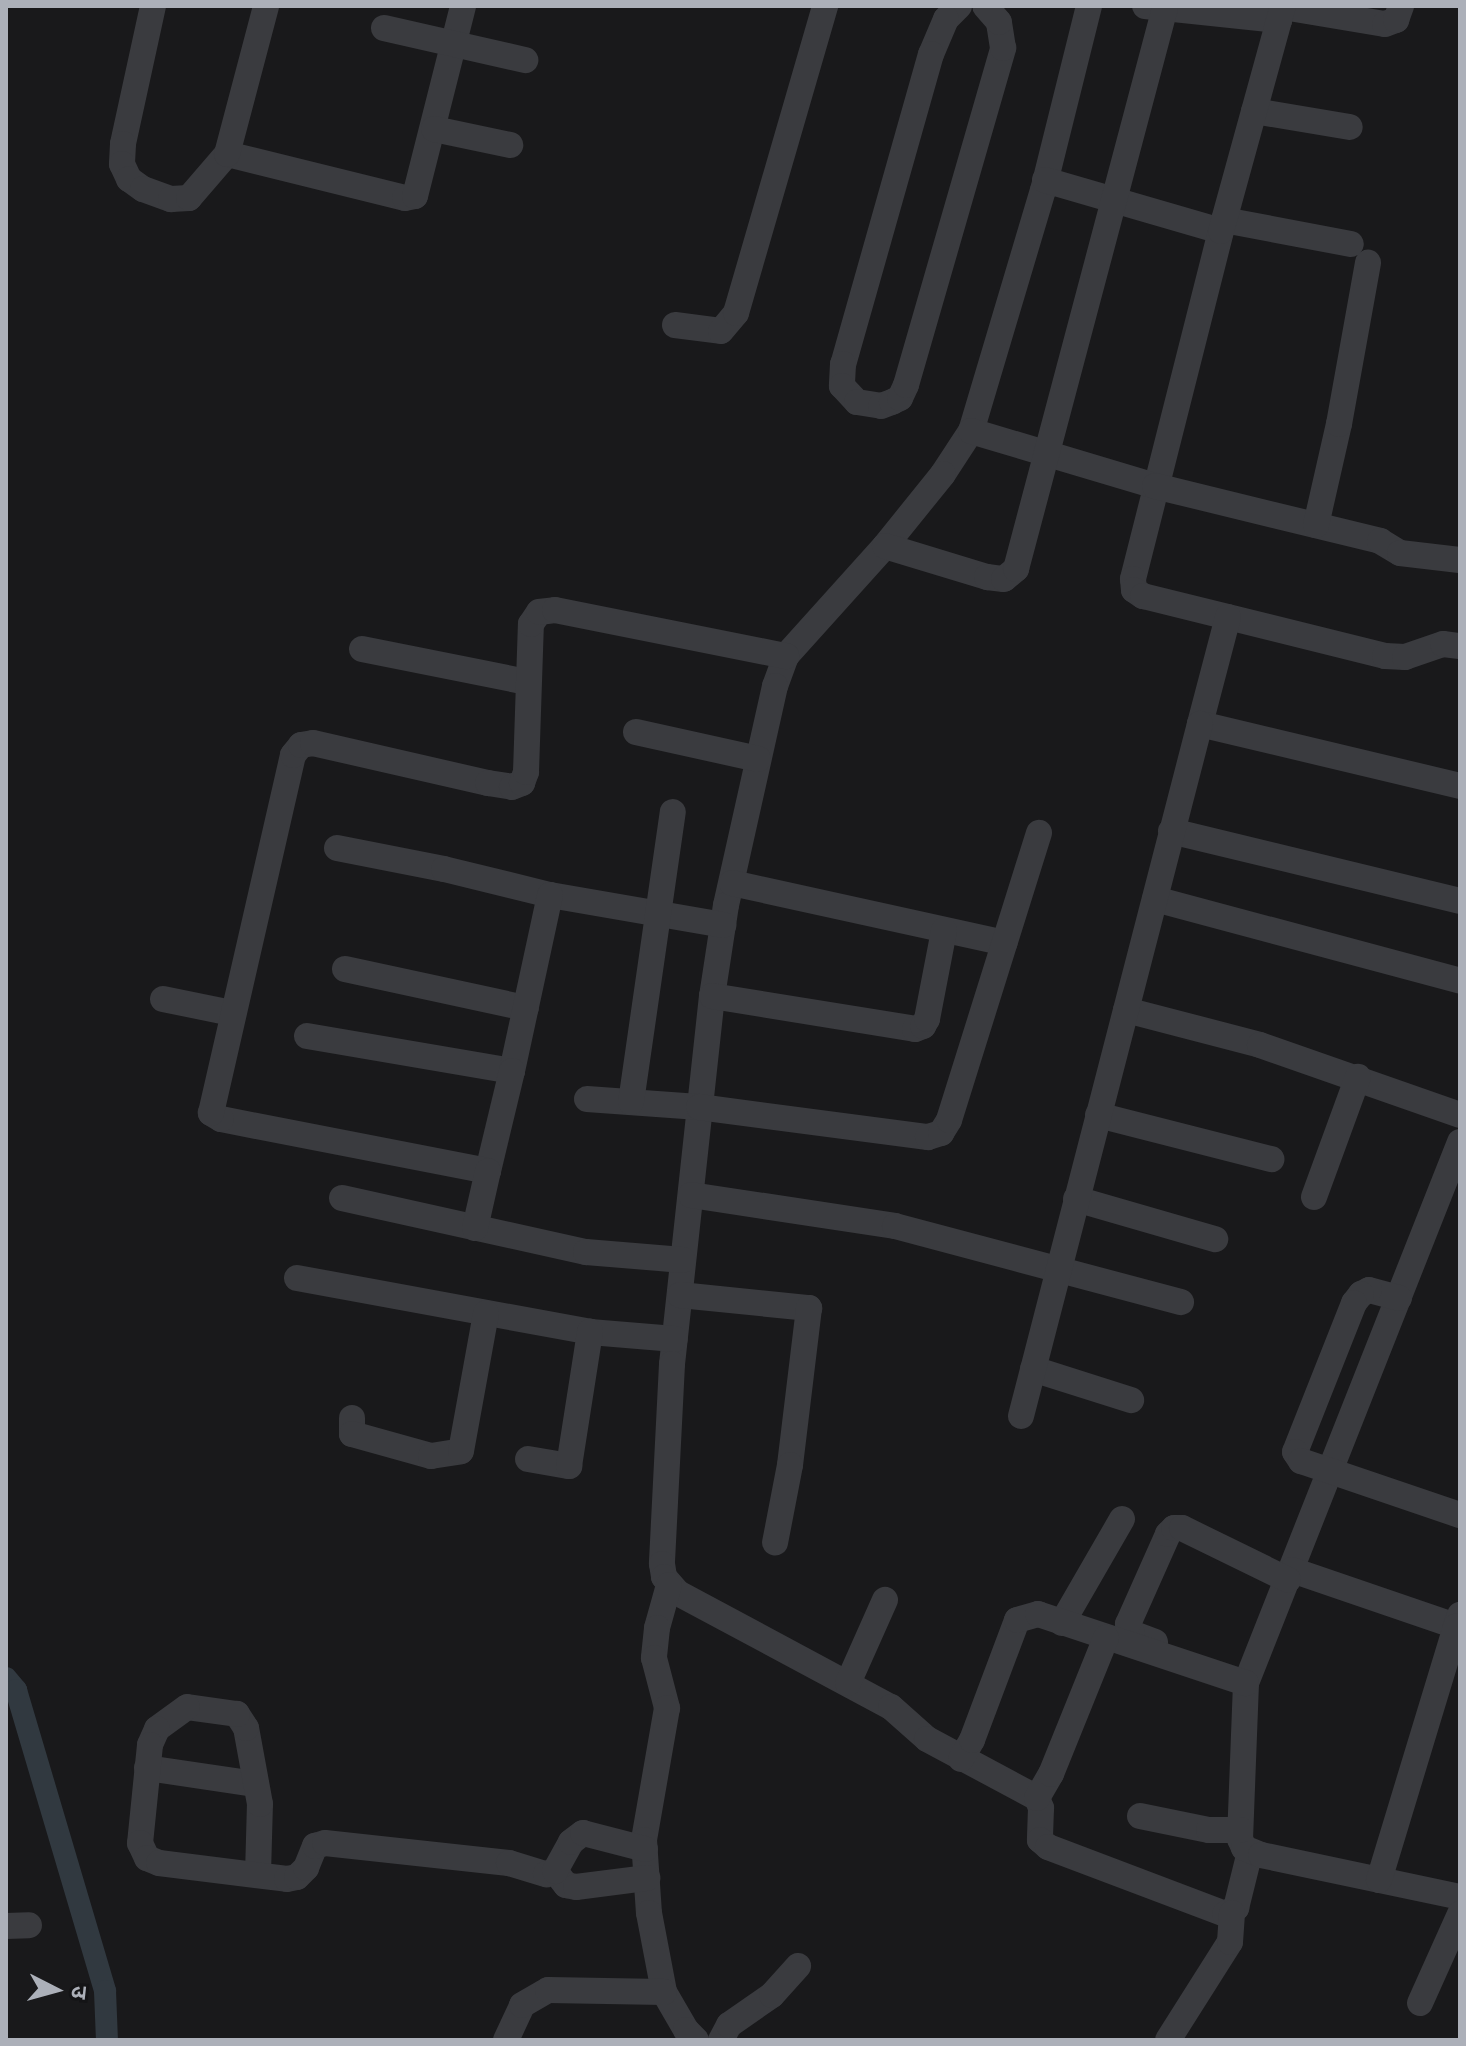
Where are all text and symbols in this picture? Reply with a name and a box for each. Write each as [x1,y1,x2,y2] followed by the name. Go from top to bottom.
[16,1950,96,2030] north arrow
[65,1985,94,2000] text: उ

